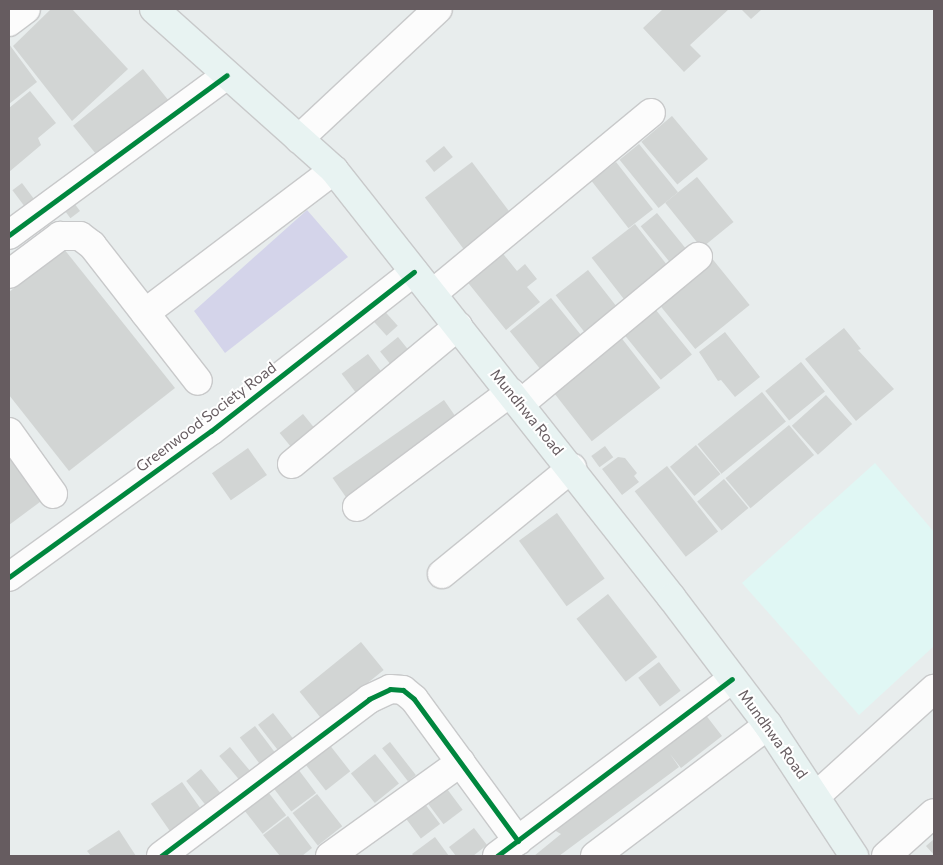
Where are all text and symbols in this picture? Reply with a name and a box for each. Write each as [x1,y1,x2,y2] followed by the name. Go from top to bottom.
[132,358,280,476] street label: Greenwood Society Road
[487,365,567,459] street label: Mundhwa Road
[735,686,811,782] street label: Mundhwa Road

